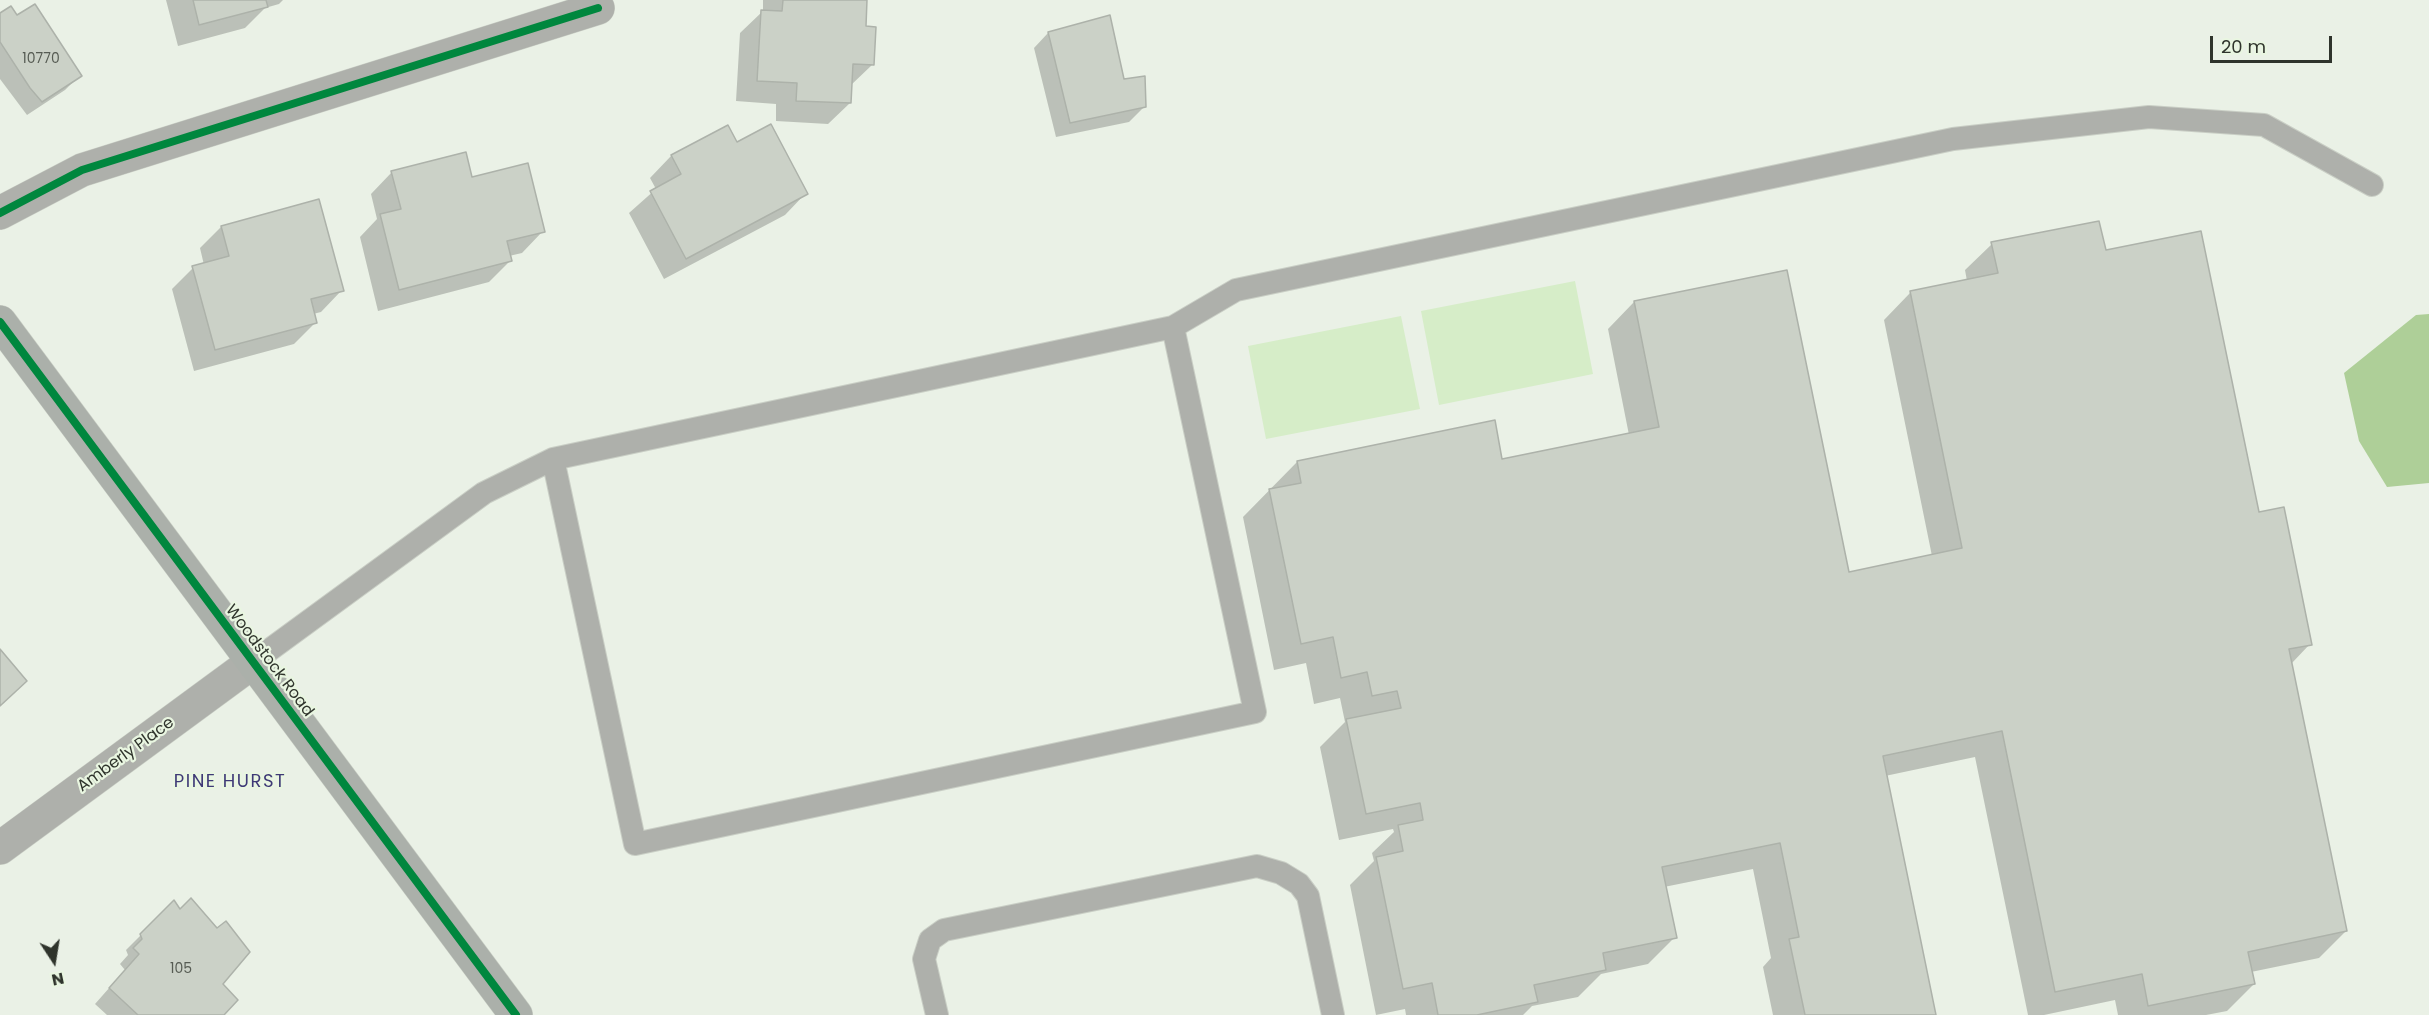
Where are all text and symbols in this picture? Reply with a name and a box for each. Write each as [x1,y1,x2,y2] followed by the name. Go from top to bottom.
[2213,24,2334,62] scale bar
[2221,34,2266,59] text: 20 m
[22,51,60,67] house number: 10770
[221,601,317,721] street label: Woodstock Road
[74,713,178,797] street label: Amberly Place
[174,771,286,793] district label: PINE HURST
[24,931,84,991] north arrow
[170,961,192,977] house number: 105
[50,967,66,992] text: N

